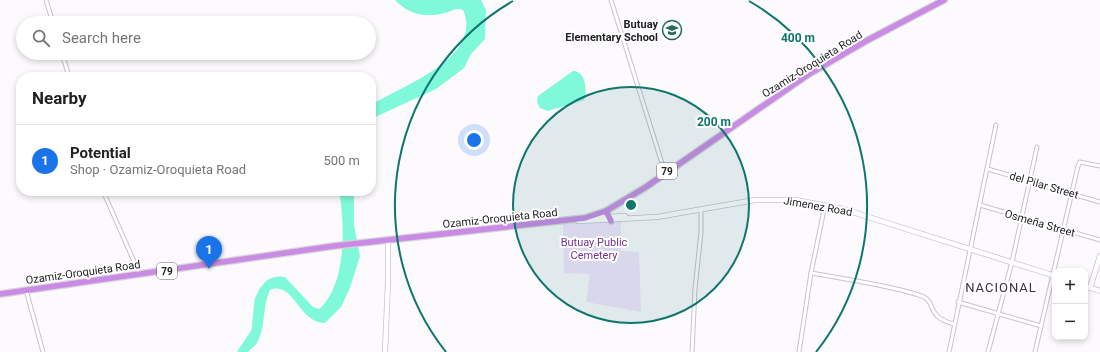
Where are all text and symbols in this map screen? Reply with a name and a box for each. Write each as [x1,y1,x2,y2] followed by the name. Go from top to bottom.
[16,16,376,60] search box
[565,18,658,44] place label: Butuay Elementary School
[661,19,683,41] school or university icon: Butuay Elementary School
[30,27,52,49] icon: search
[760,28,865,101] street label: Ozamiz-Oroquieta Road
[62,29,141,47] text: Search here
[781,31,815,45] text: 400 m
[32,88,87,108] text: Nearby
[697,115,731,129] text: 200 m
[464,130,484,150] your location
[70,144,131,162] text: Potential
[41,153,49,168] text: 1
[323,153,360,168] text: 500 m
[70,162,246,177] text: Shop · Ozamiz-Oroquieta Road
[657,163,677,179] road number: 79
[1008,169,1080,202] street label: del Pilar Street
[783,194,853,219] street label: Jimenez Road
[624,198,638,212] centre of rings
[442,206,558,231] street label: Ozamiz-Oroquieta Road
[1003,207,1077,240] street label: Osmeña Street
[196,236,222,269] pin: 1
[561,236,628,262] park label: Butuay Public Cemetery
[25,258,141,287] street label: Ozamiz-Oroquieta Road
[157,263,177,279] road number: 79
[1052,268,1088,340] map controls
[1052,268,1088,304] button: +
[965,280,1037,295] district label: NACIONAL
[1052,304,1088,340] button: −

